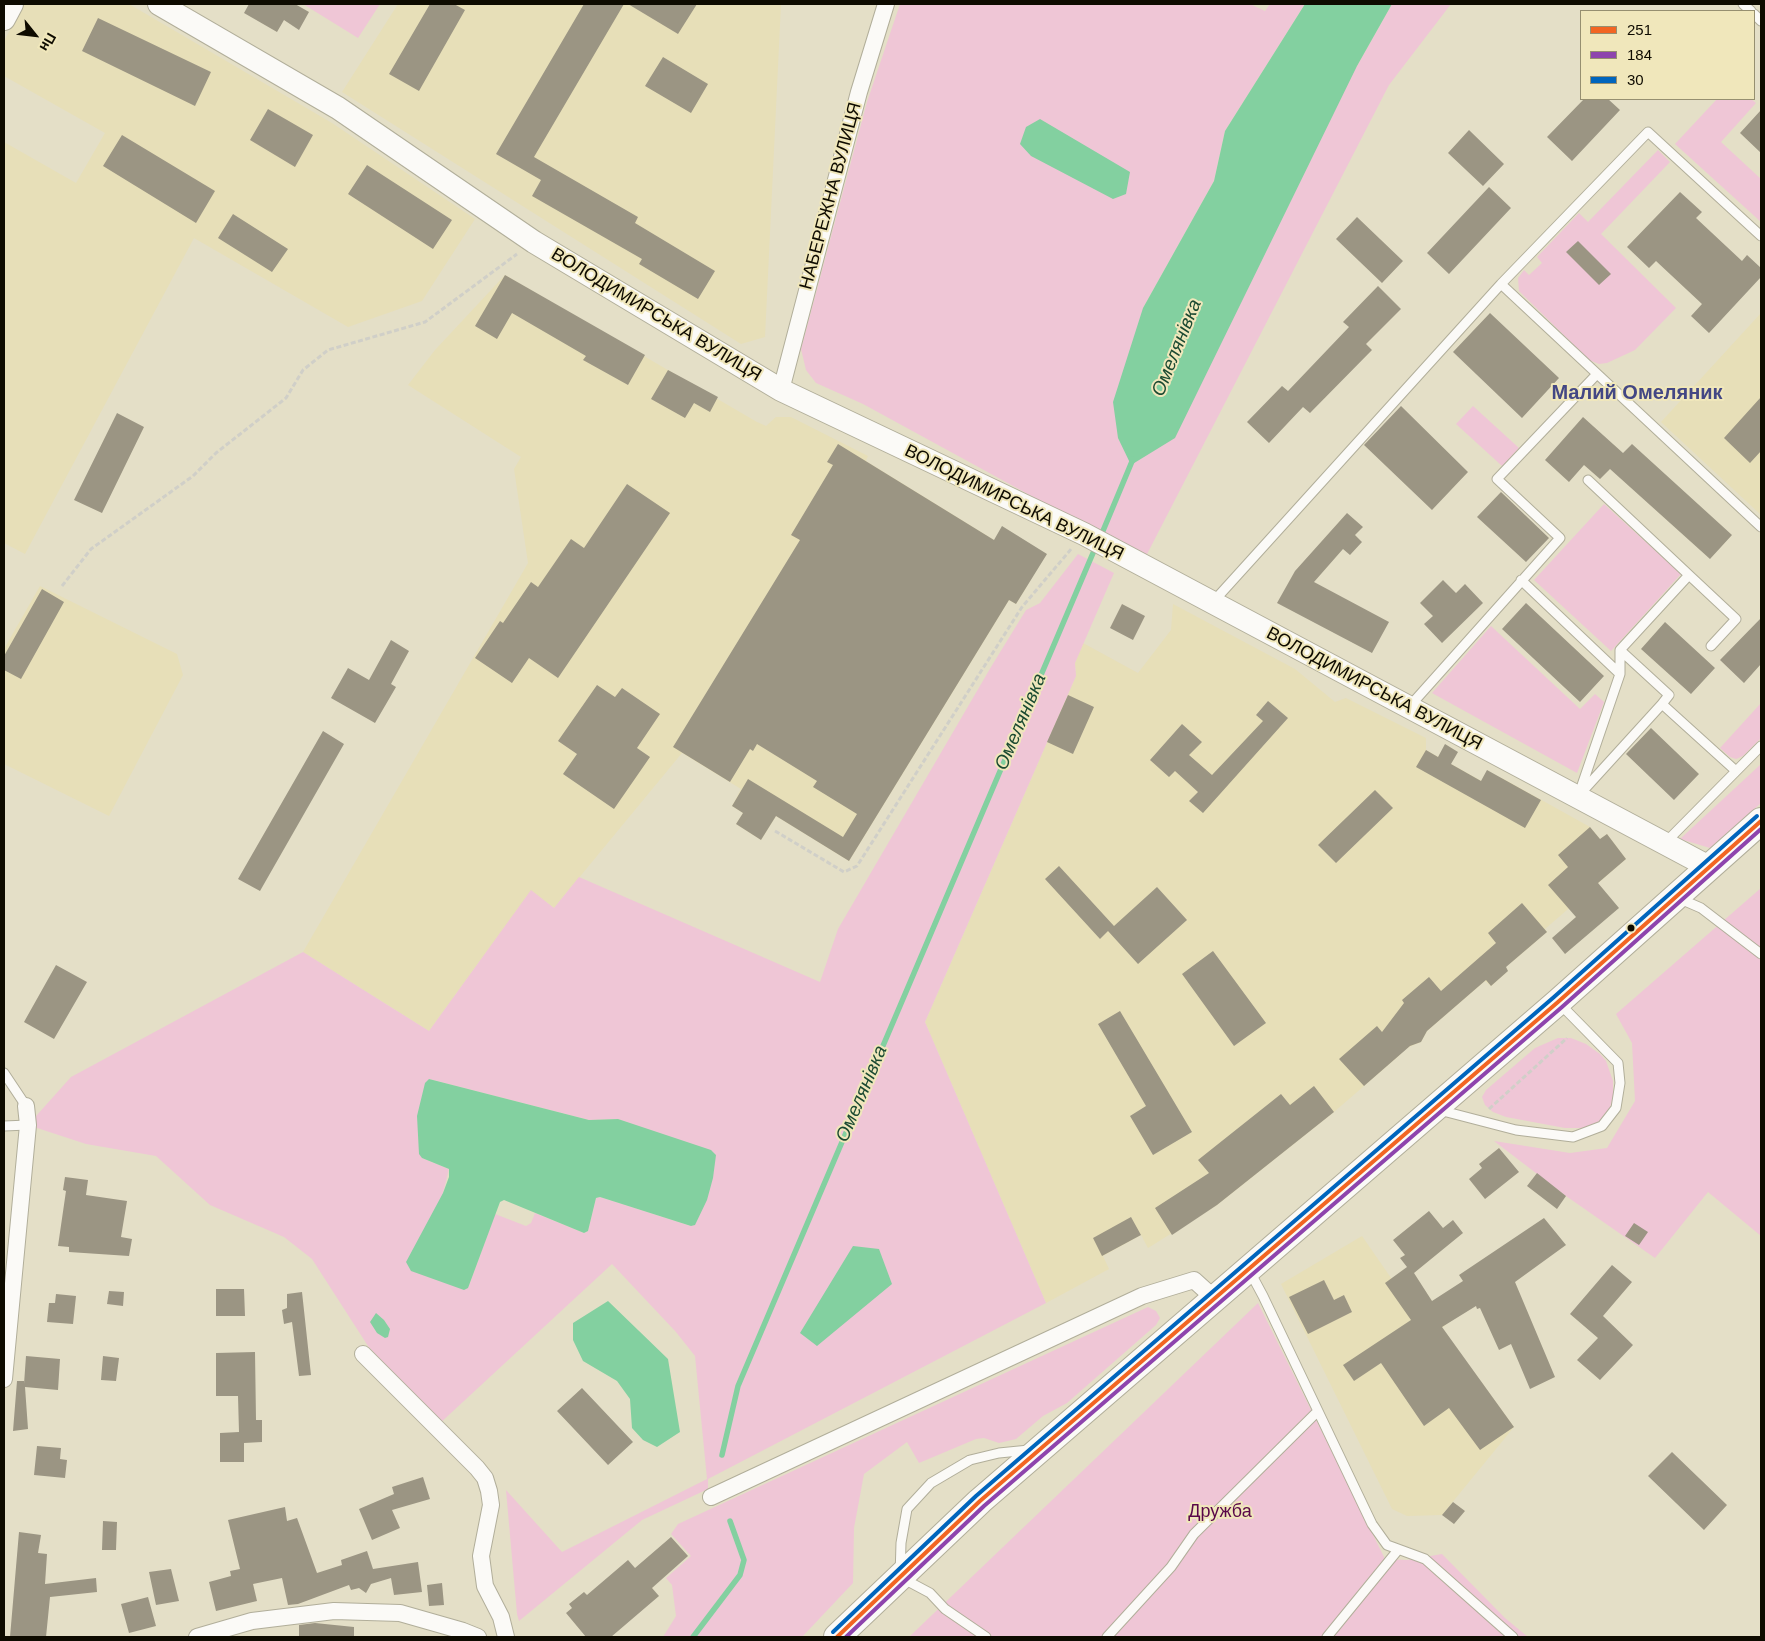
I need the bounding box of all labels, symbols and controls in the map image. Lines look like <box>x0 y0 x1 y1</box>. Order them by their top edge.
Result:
north arrow <box>10 10 60 60</box>
legend <box>1580 10 1755 100</box>
text: 251 <box>1627 21 1652 38</box>
text: Пн <box>37 30 60 54</box>
text: 184 <box>1627 46 1652 63</box>
text: 30 <box>1627 71 1644 88</box>
street label: НАБЕРЕЖНА ВУЛИЦЯ <box>796 100 866 292</box>
street label: ВОЛОДИМИРСЬКА ВУЛИЦЯ <box>547 244 765 386</box>
water label: Омелянівка <box>1147 296 1207 400</box>
district label: Малий Омеляник <box>1551 381 1723 405</box>
street label: ВОЛОДИМИРСЬКА ВУЛИЦЯ <box>901 440 1127 566</box>
street label: ВОЛОДИМИРСЬКА ВУЛИЦЯ <box>1262 623 1486 755</box>
water label: Омелянівка <box>990 670 1052 774</box>
unlabelled marker <box>1626 923 1636 933</box>
water label: Омелянівка <box>831 1042 893 1146</box>
park label: Дружба <box>1188 1501 1252 1523</box>

